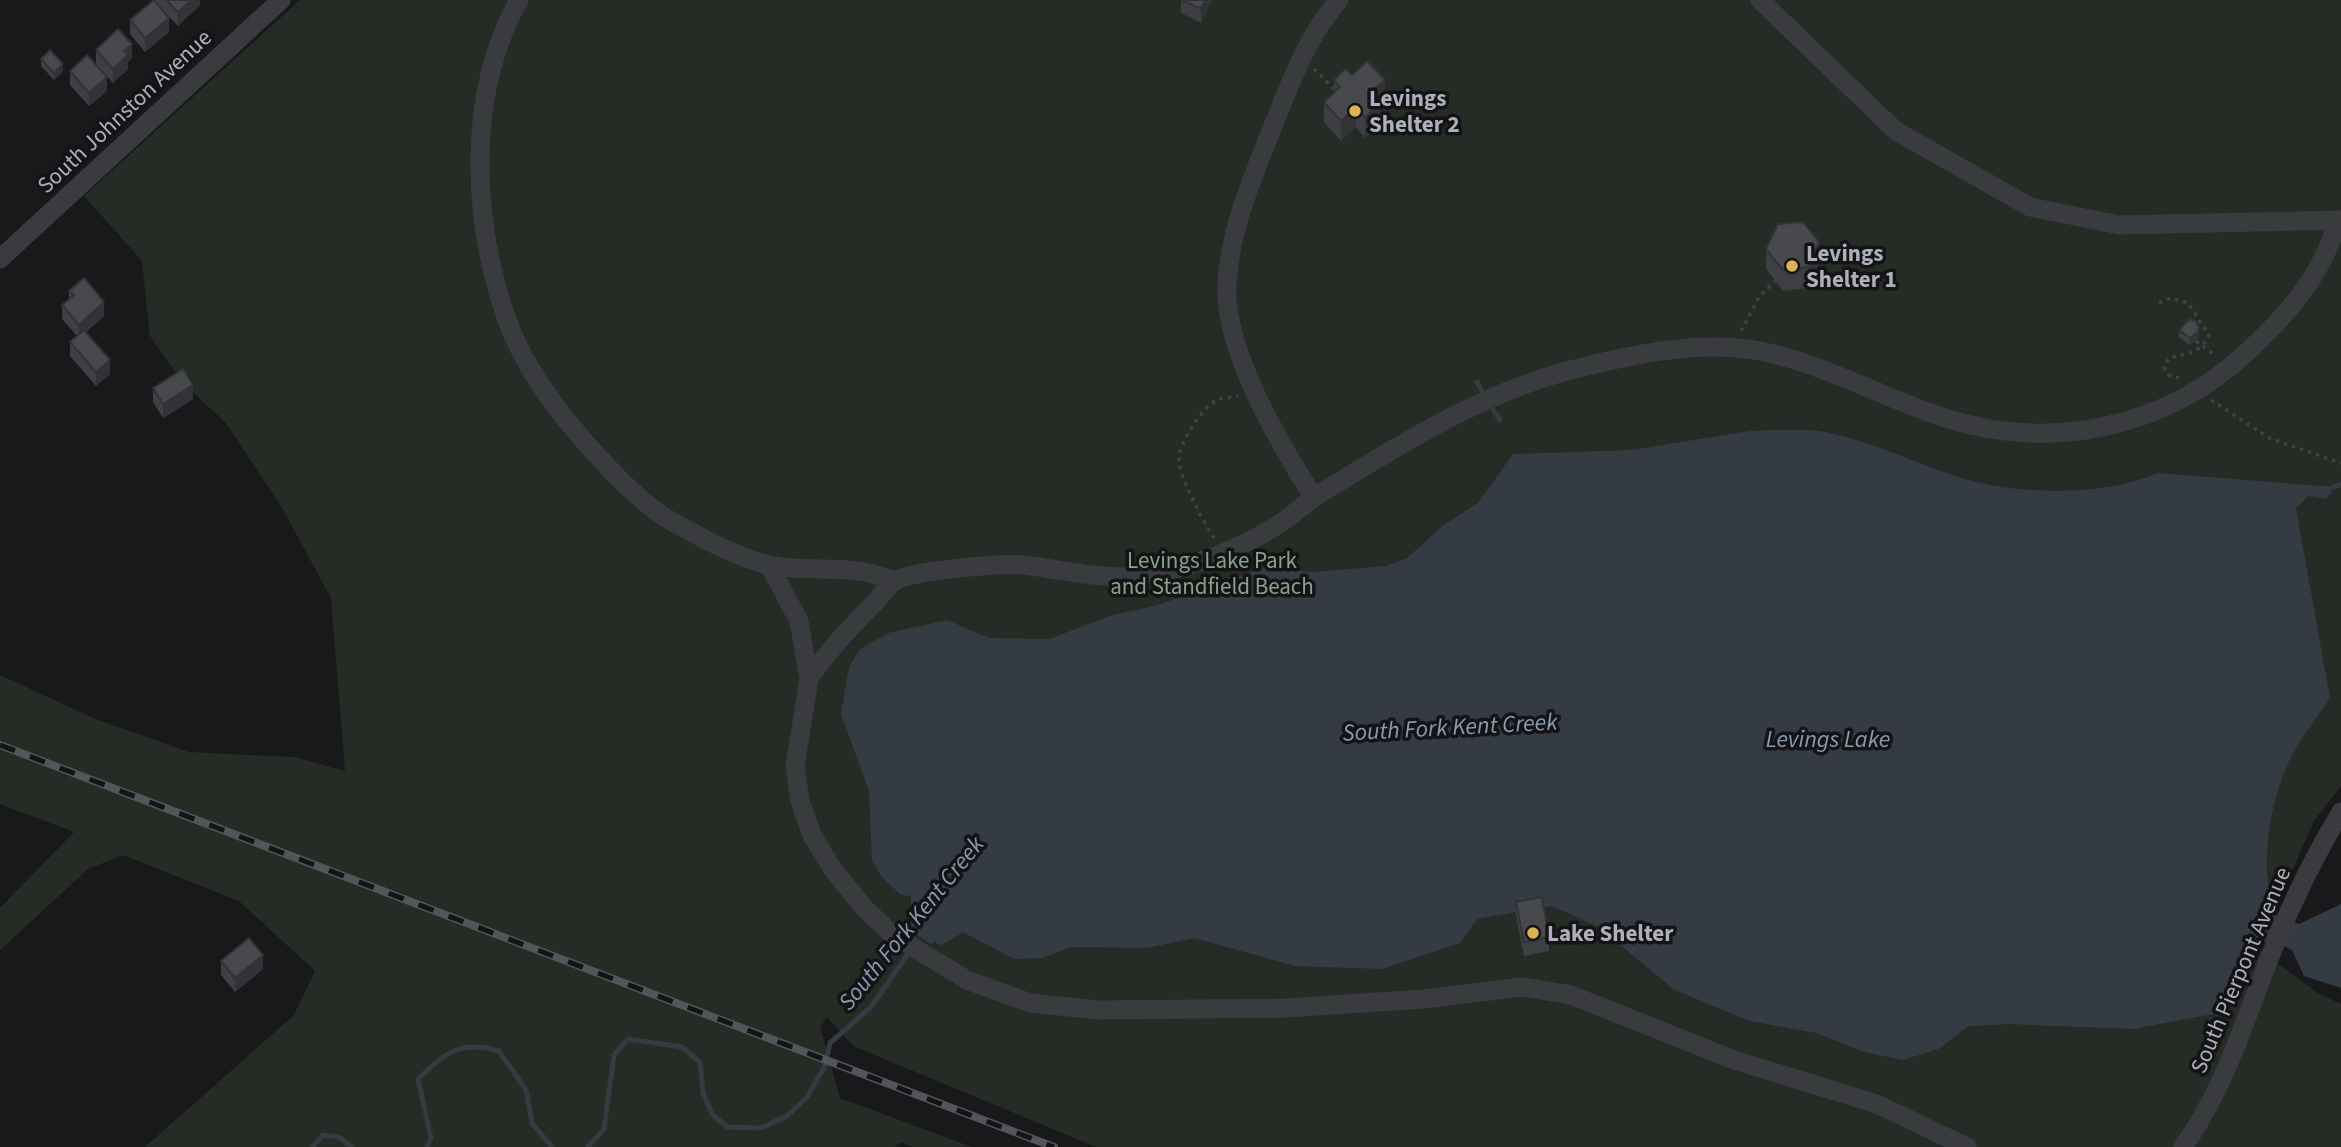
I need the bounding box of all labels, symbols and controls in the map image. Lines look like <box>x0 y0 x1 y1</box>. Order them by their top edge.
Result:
street label: South Johnston Avenue <box>30 22 219 201</box>
place label: Levings Shelter 2 <box>1369 82 1460 141</box>
marker: Levings Shelter 2 <box>1347 103 1363 119</box>
place label: Levings Shelter 1 <box>1806 237 1897 296</box>
marker: Levings Shelter 1 <box>1784 258 1800 274</box>
park label: Levings Lake Park and Standfield Beach <box>1110 544 1314 603</box>
water label: South Fork Kent Creek <box>1342 704 1559 751</box>
water label: Levings Lake <box>1766 722 1890 757</box>
water label: South Fork Kent Creek <box>830 828 993 1018</box>
street label: South Pierpont Avenue <box>2182 862 2299 1078</box>
place label: Lake Shelter <box>1547 917 1674 950</box>
marker: Lake Shelter <box>1525 925 1541 941</box>

